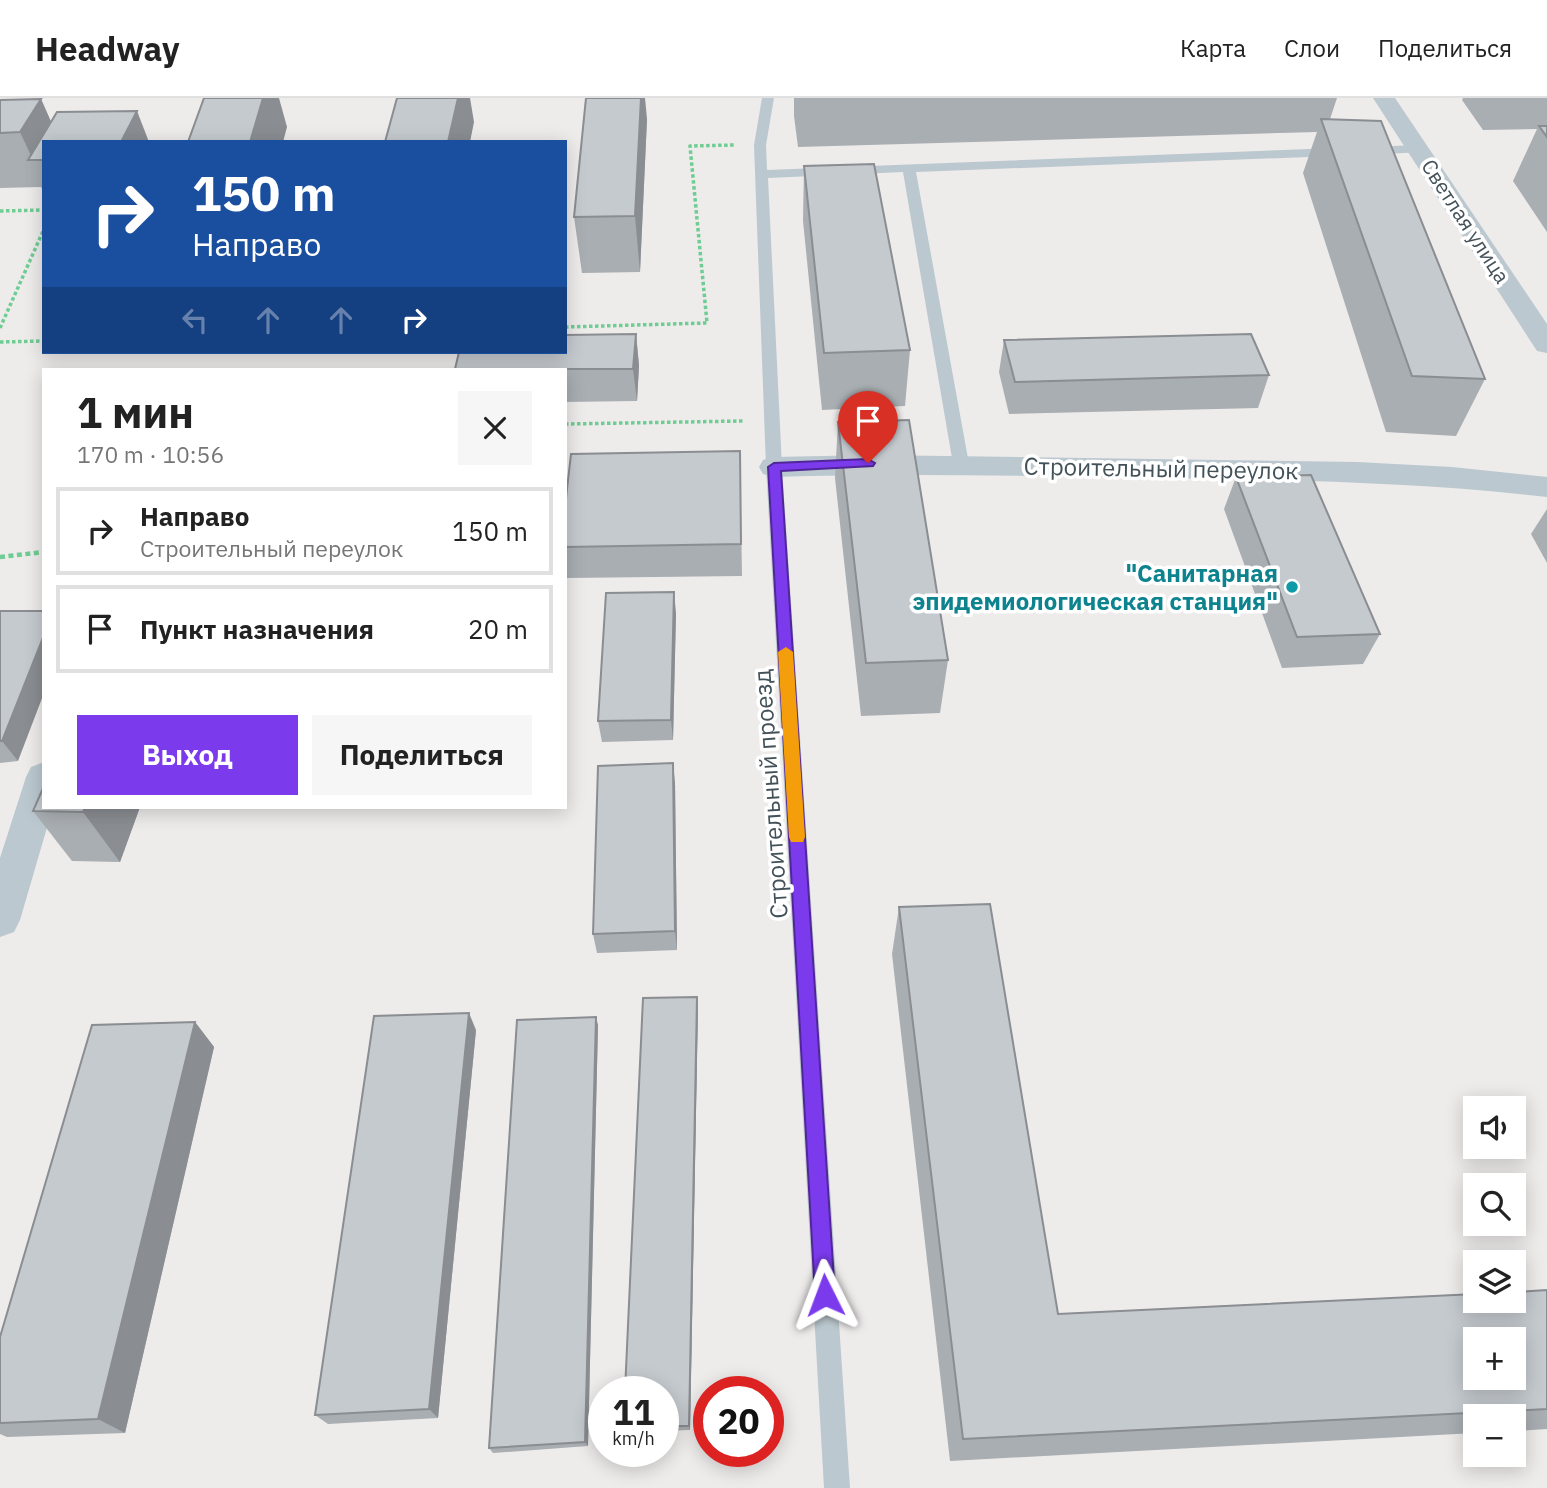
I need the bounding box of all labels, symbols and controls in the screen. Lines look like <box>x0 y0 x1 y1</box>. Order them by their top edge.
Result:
text: Headway <box>35 27 180 70</box>
text: Карта <box>1180 32 1246 64</box>
text: Слои <box>1284 32 1340 64</box>
text: Поделиться <box>1378 32 1512 64</box>
street label: Светлая улица <box>1415 153 1517 289</box>
text: 150 m <box>192 161 336 224</box>
icon: right <box>77 168 168 259</box>
text: Направо <box>192 223 321 265</box>
icon: left <box>176 301 214 339</box>
icon: ahead <box>249 301 287 339</box>
icon: ahead <box>322 301 360 339</box>
icon: right <box>395 301 433 339</box>
text: 1 мин <box>77 385 194 440</box>
button: close <box>458 391 532 465</box>
pin <box>838 391 898 463</box>
icon: arrive <box>849 402 887 440</box>
text: 170 m · 10:56 <box>77 439 224 469</box>
street label: Строительный переулок <box>1023 450 1299 486</box>
text: Направо <box>140 499 249 533</box>
icon: right <box>81 512 119 550</box>
text: 150 m <box>452 514 528 548</box>
text: Строительный переулок <box>140 533 403 563</box>
place label: "Санитарная эпидемиологическая станция" <box>913 557 1278 617</box>
marker: "Санитарная эпидемиологическая станция" <box>1284 579 1300 595</box>
icon: arrive <box>81 610 119 648</box>
text: Пункт назначения <box>140 612 374 646</box>
text: 20 m <box>468 612 528 646</box>
street label: Строительный проезд <box>745 668 795 920</box>
button: Выход <box>77 715 298 795</box>
button: Поделиться <box>312 715 532 795</box>
map controls <box>1463 1096 1526 1467</box>
button: sound <box>1463 1096 1526 1159</box>
button: search <box>1463 1173 1526 1236</box>
button: layers <box>1463 1250 1526 1313</box>
position arrow <box>788 1258 862 1332</box>
button: + <box>1463 1327 1526 1390</box>
speed limit sign: 20 <box>693 1376 784 1467</box>
text: 11 <box>612 1389 655 1435</box>
button: − <box>1463 1404 1526 1467</box>
text: km/h <box>612 1427 655 1450</box>

